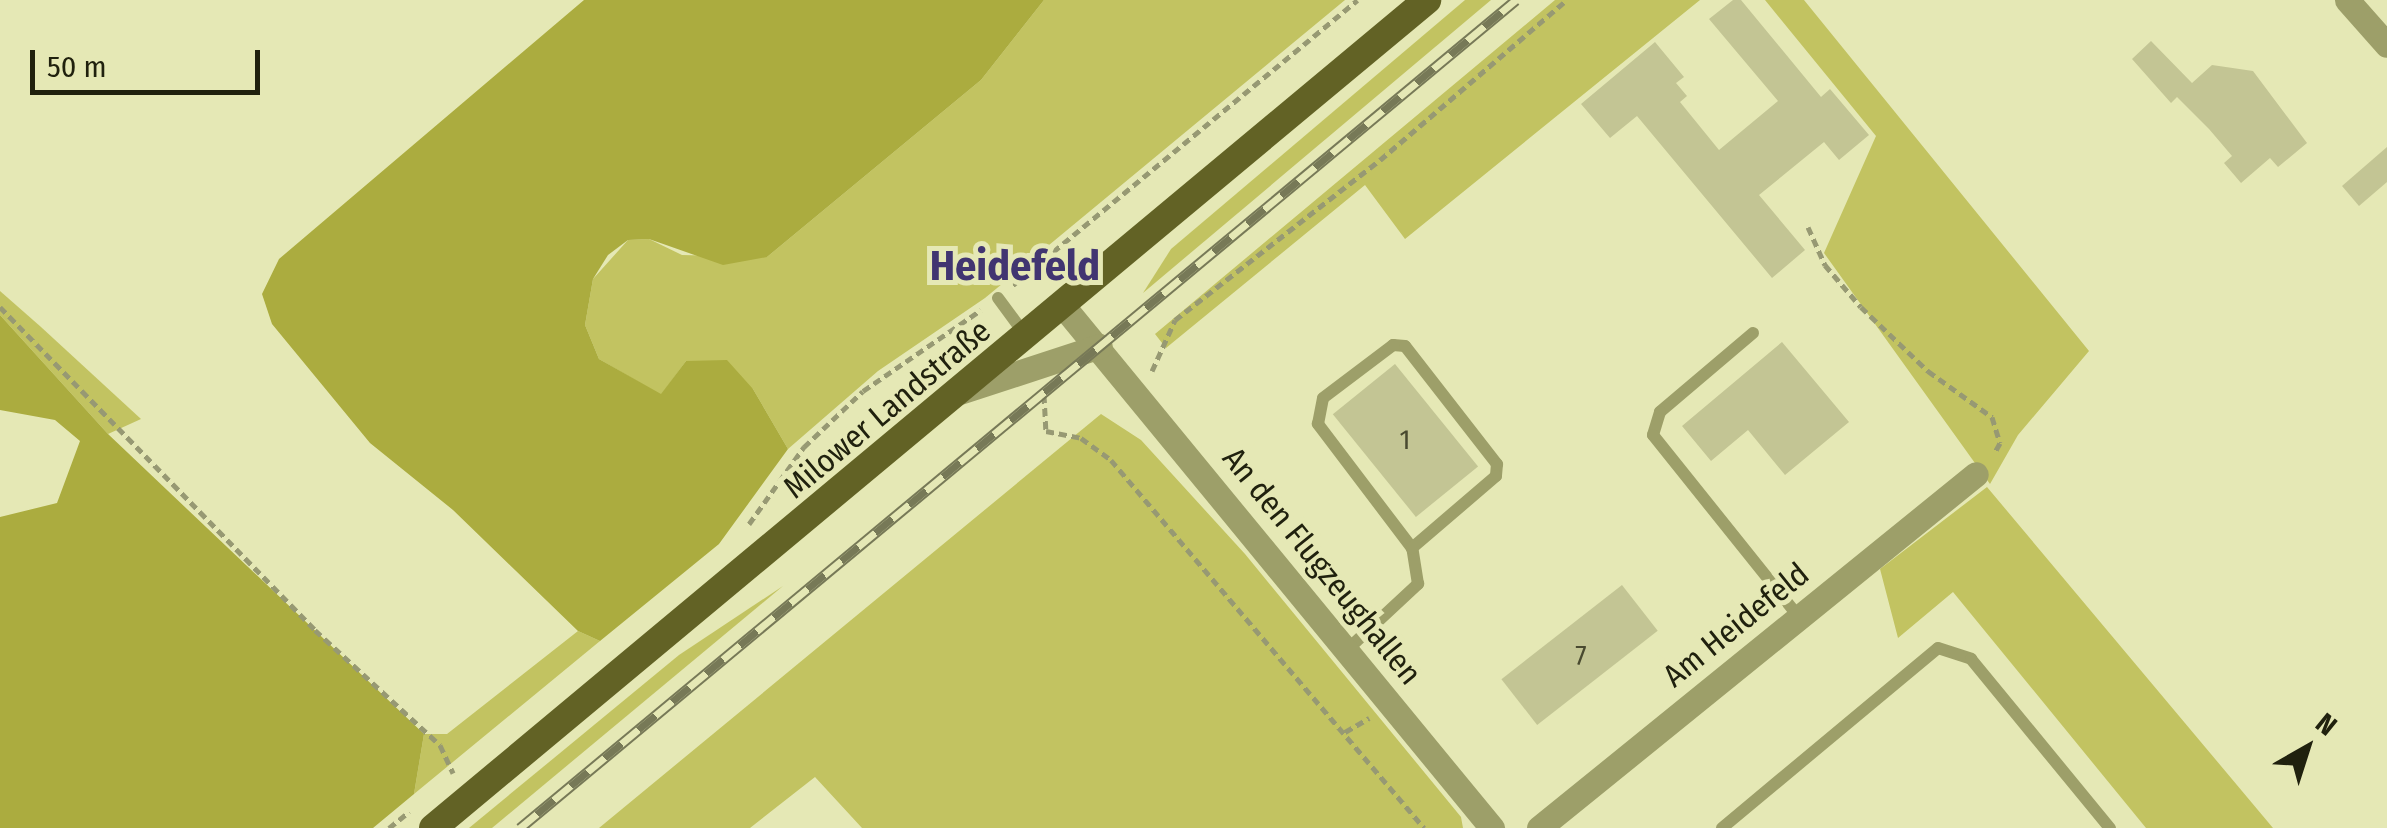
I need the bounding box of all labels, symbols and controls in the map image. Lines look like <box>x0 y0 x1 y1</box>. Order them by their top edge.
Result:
scale bar <box>35 30 265 92</box>
text: 50 m <box>47 49 107 85</box>
district label: Heidefeld <box>930 241 1100 291</box>
street label: Milower Landstraße <box>776 311 998 507</box>
house number: 1 <box>1400 423 1410 457</box>
street label: An den Flugzeughallen <box>1215 440 1429 692</box>
street label: Am Heidefeld <box>1656 555 1816 695</box>
house number: 7 <box>1575 639 1587 673</box>
north arrow <box>2257 698 2357 798</box>
text: N <box>2309 706 2343 742</box>

